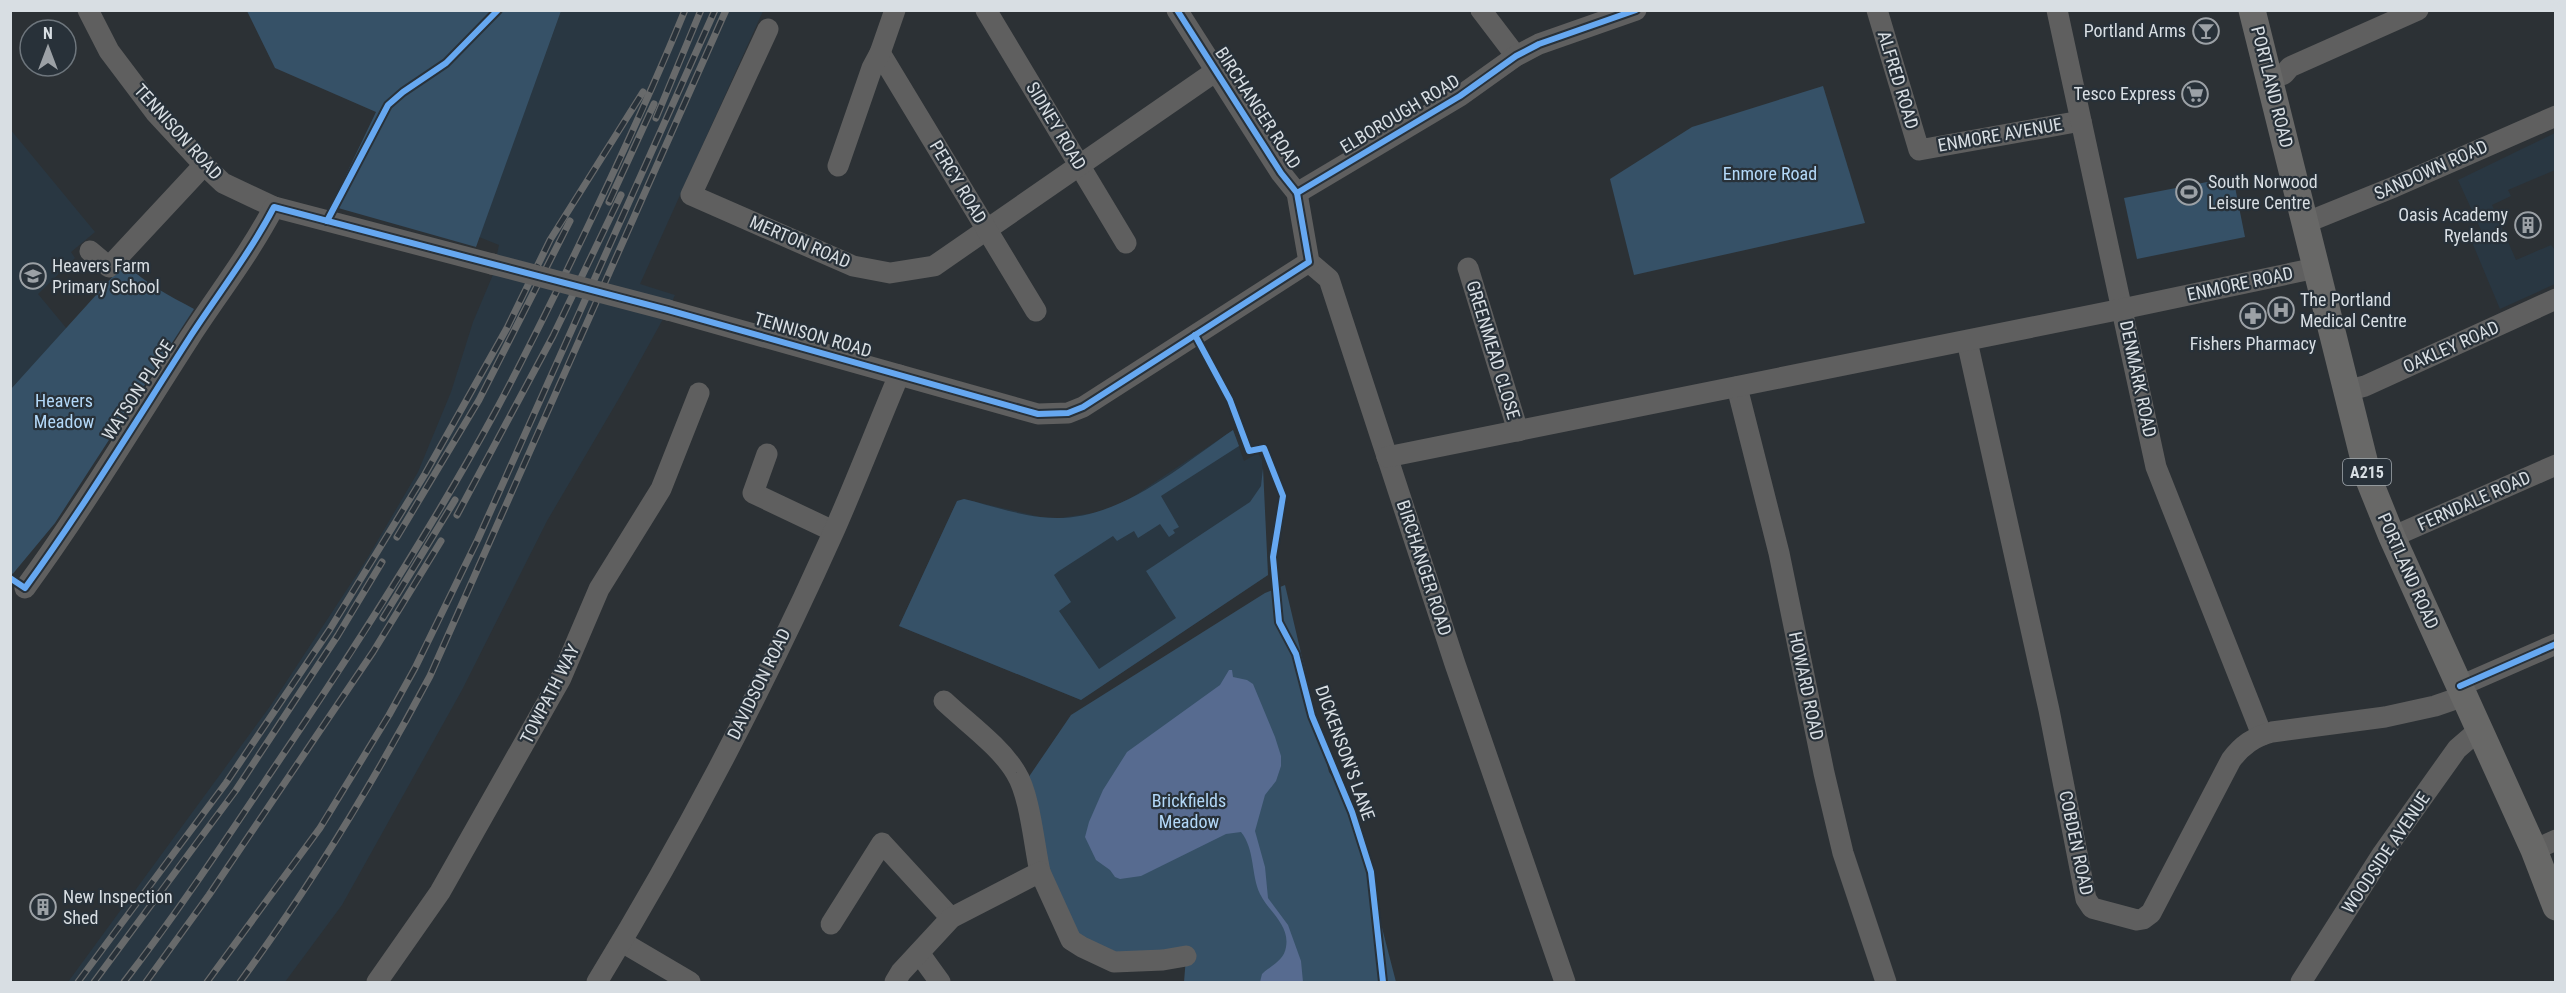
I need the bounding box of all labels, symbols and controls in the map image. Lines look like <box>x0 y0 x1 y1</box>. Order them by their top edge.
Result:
bar icon: Portland Arms <box>2191 16 2221 46</box>
north arrow <box>18 18 78 78</box>
place label: Portland Arms <box>2084 20 2186 41</box>
text: N <box>43 24 53 43</box>
street label: PORTLAND ROAD <box>2247 24 2298 150</box>
street label: ALFRED ROAD <box>1874 28 1923 131</box>
street label: BIRCHANGER ROAD <box>1211 43 1306 173</box>
street label: ELBOROUGH ROAD <box>1336 70 1463 157</box>
street label: SIDNEY ROAD <box>1022 78 1091 173</box>
supermarket icon: Tesco Express <box>2180 79 2210 109</box>
street label: TENNISON ROAD <box>130 80 227 184</box>
place label: Tesco Express <box>2073 83 2176 104</box>
street label: ENMORE AVENUE <box>1936 113 2064 156</box>
street label: SANDOWN ROAD <box>2371 135 2491 204</box>
street label: PERCY ROAD <box>925 136 991 227</box>
park label: Enmore Road <box>1723 163 1817 184</box>
place label: South Norwood Leisure Centre <box>2208 171 2318 213</box>
sports icon: South Norwood Leisure Centre <box>2174 177 2204 207</box>
place label: Oasis Academy Ryelands <box>2398 204 2508 246</box>
building icon: Oasis Academy Ryelands <box>2513 210 2543 240</box>
street label: MERTON ROAD <box>747 211 854 272</box>
place label: Heavers Farm Primary School <box>52 255 160 297</box>
school or university icon: Heavers Farm Primary School <box>18 261 48 291</box>
street label: ENMORE ROAD <box>2185 262 2295 305</box>
street label: GREENMEAD CLOSE <box>1462 278 1525 422</box>
place label: The Portland Medical Centre <box>2300 289 2407 331</box>
hospital icon: The Portland Medical Centre <box>2266 295 2296 325</box>
pharmacy icon: Fishers Pharmacy <box>2238 301 2268 331</box>
street label: TENNISON ROAD <box>752 308 874 361</box>
street label: OAKLEY ROAD <box>2400 316 2502 377</box>
street label: DENMARK ROAD <box>2116 319 2161 439</box>
place label: Fishers Pharmacy <box>2190 333 2317 354</box>
street label: WATSON PLACE <box>97 336 178 444</box>
park label: Heavers Meadow <box>34 390 94 432</box>
road number: A215 <box>2343 459 2391 485</box>
street label: FERNDALE ROAD <box>2414 466 2533 535</box>
street label: BIRCHANGER ROAD <box>1393 498 1456 638</box>
street label: PORTLAND ROAD <box>2374 510 2443 632</box>
street label: DAVIDSON ROAD <box>723 625 794 743</box>
street label: HOWARD ROAD <box>1785 630 1828 742</box>
street label: TOWPATH WAY <box>516 640 584 747</box>
street label: DICKENSON'S LANE <box>1311 683 1380 823</box>
street label: WOODSIDE AVENUE <box>2337 788 2434 917</box>
street label: COBDEN ROAD <box>2055 789 2098 897</box>
park label: Brickfields Meadow <box>1152 790 1226 832</box>
place label: New Inspection Shed <box>63 886 173 928</box>
building icon: New Inspection Shed <box>28 892 58 922</box>

